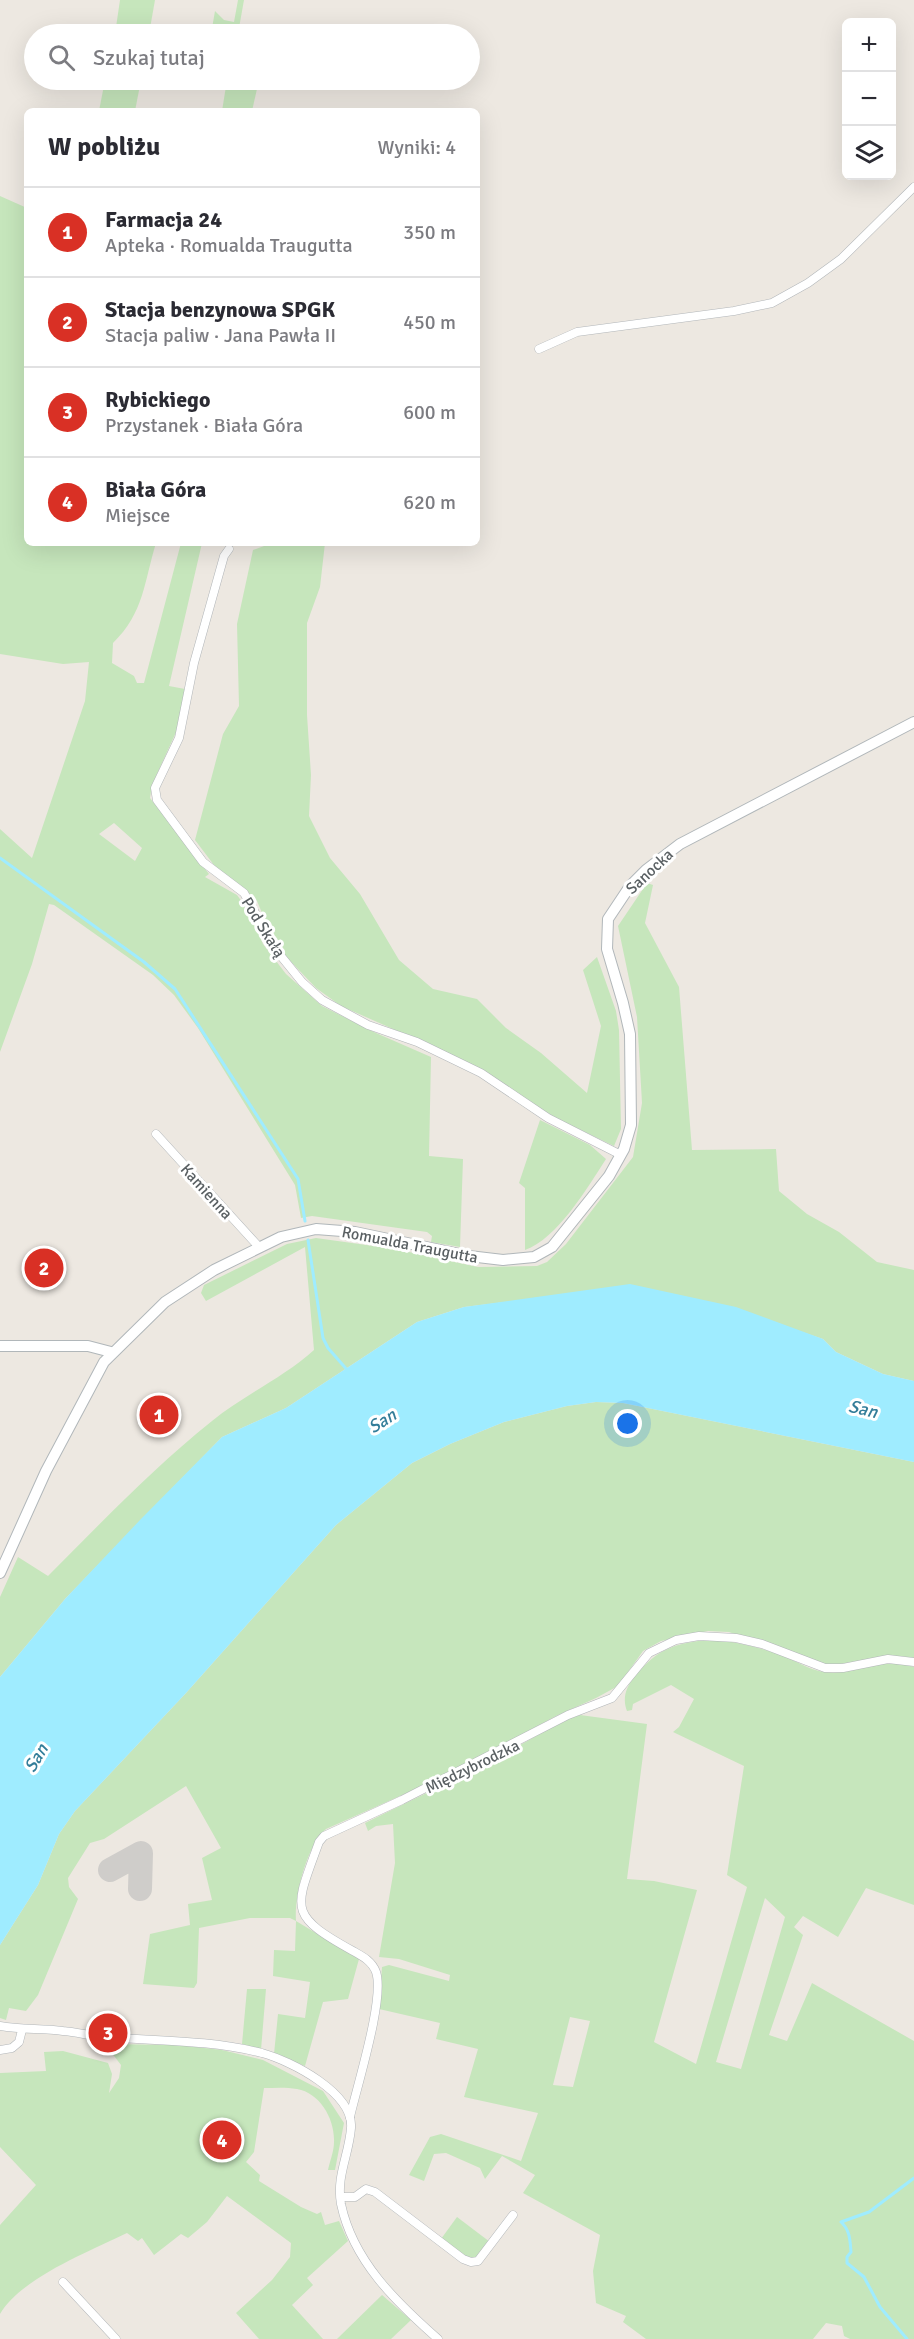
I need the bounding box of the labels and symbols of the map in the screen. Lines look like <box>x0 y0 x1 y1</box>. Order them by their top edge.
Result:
street label: Sanocka <box>622 845 678 899</box>
street label: Pod Skałą <box>237 894 290 961</box>
street label: Kamienna <box>176 1160 237 1224</box>
street label: Romualda Traugutta <box>340 1222 480 1268</box>
pin: 2 <box>24 1246 63 1290</box>
pin: 1 <box>140 1392 178 1438</box>
water label: San <box>846 1395 881 1423</box>
water label: San <box>364 1403 401 1438</box>
your location <box>613 1409 642 1438</box>
street label: Międzybrodzka <box>422 1735 523 1798</box>
water label: San <box>19 1739 53 1776</box>
pin: 3 <box>88 2010 128 2056</box>
pin: 4 <box>202 2118 242 2162</box>

